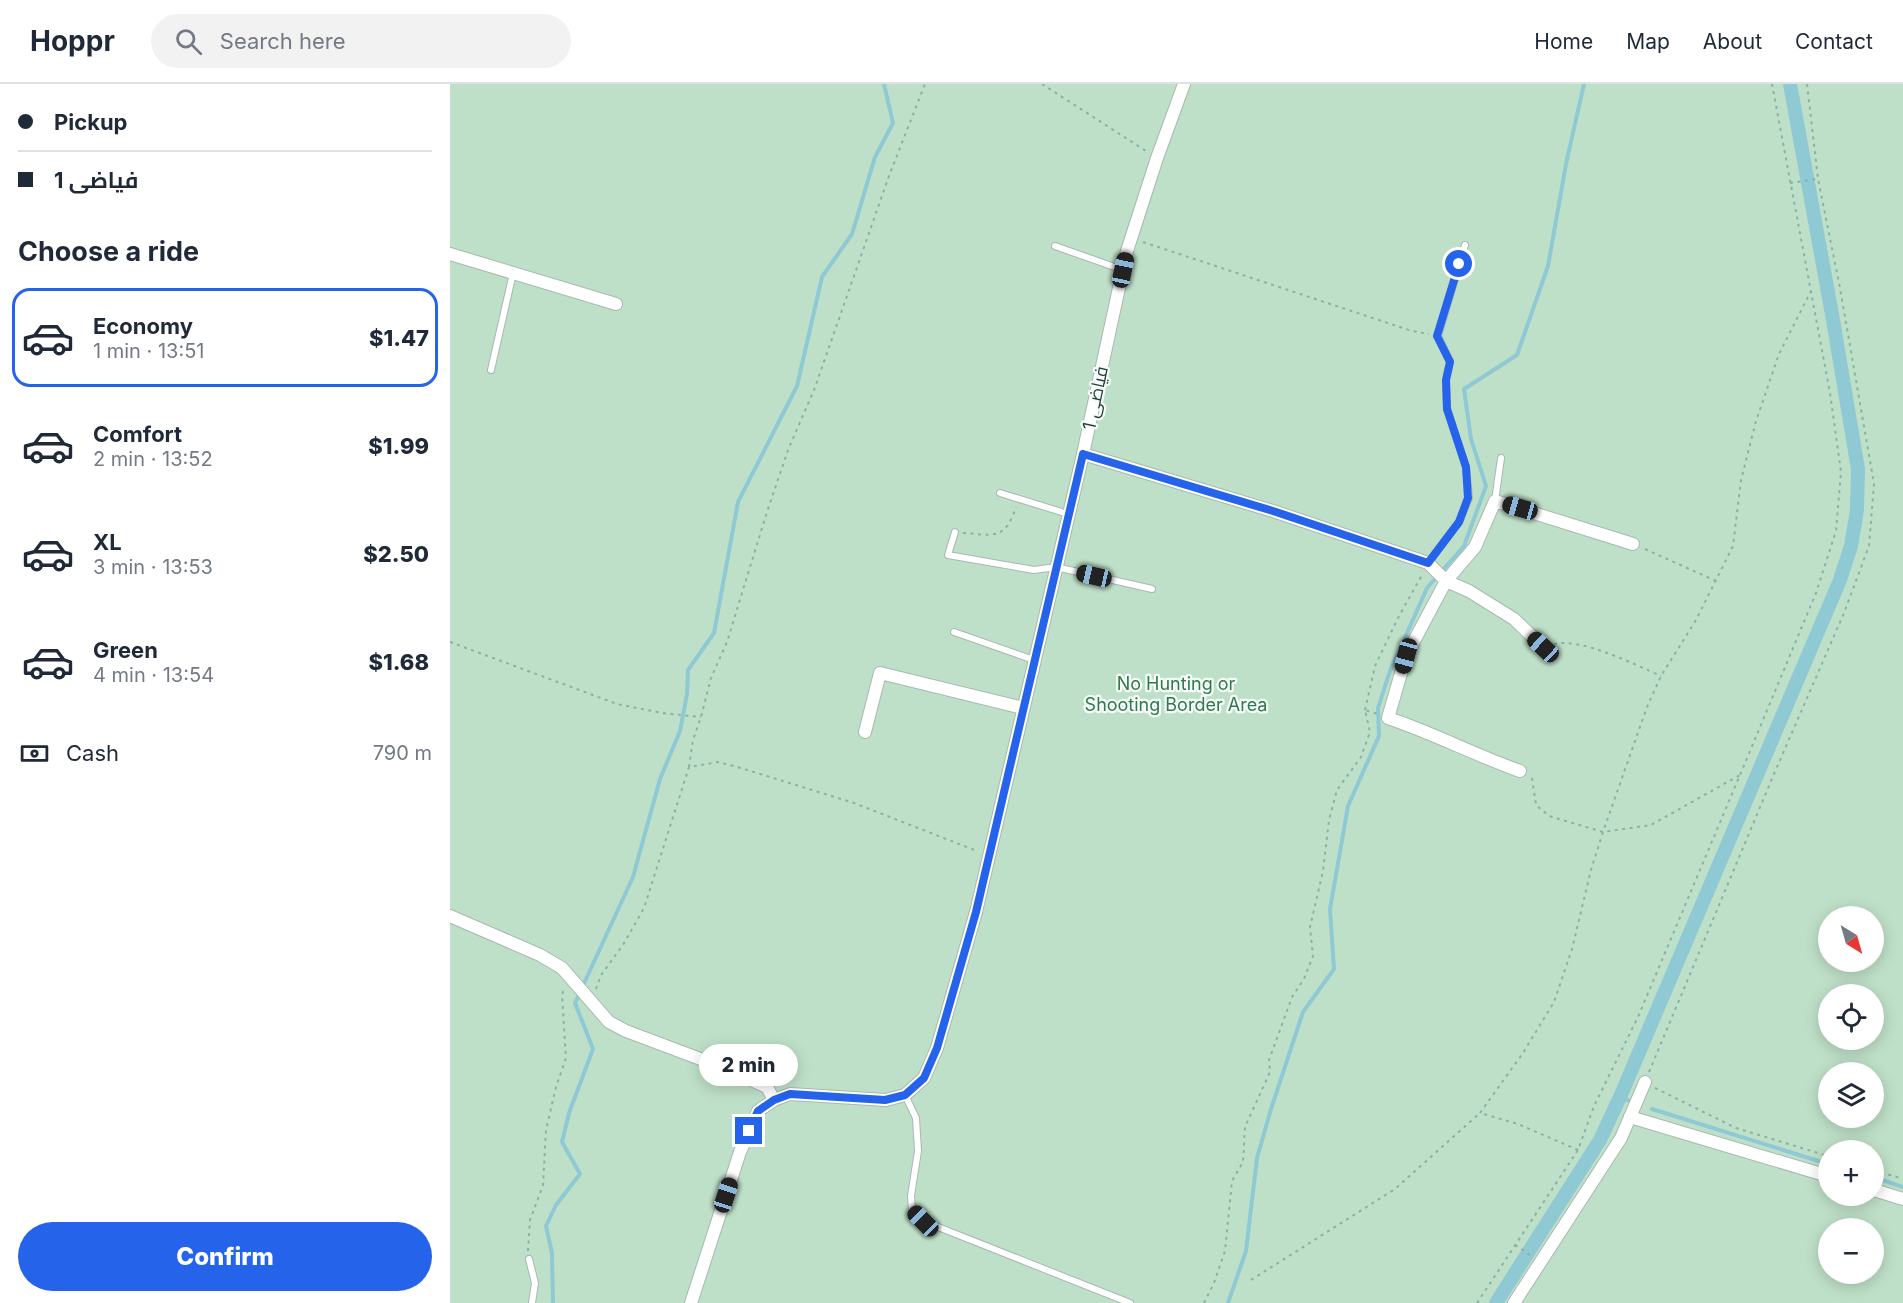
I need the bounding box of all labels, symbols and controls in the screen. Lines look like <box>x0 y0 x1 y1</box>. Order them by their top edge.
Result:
search box <box>151 14 571 68</box>
text: Hoppr <box>30 24 115 58</box>
icon: search <box>172 25 205 58</box>
text: Search here <box>220 28 346 54</box>
text: Home <box>1534 29 1593 54</box>
text: Map <box>1626 29 1670 54</box>
text: About <box>1703 29 1762 54</box>
text: Contact <box>1795 29 1873 54</box>
text: Pickup <box>54 109 128 135</box>
text: فیاضی 1 <box>54 167 138 193</box>
text: Choose a ride <box>18 235 199 268</box>
route start <box>1445 250 1472 277</box>
car <box>1110 251 1136 289</box>
icon: car <box>21 311 75 365</box>
text: Economy <box>93 313 193 339</box>
text: $1.47 <box>369 325 429 351</box>
text: 1 min · 13:51 <box>93 339 205 363</box>
street label: فیاضی 1 <box>1078 364 1113 432</box>
icon: car <box>21 419 75 473</box>
text: Comfort <box>93 421 182 447</box>
text: $1.99 <box>368 433 429 459</box>
text: 2 min · 13:52 <box>93 447 213 471</box>
car <box>1500 494 1540 522</box>
icon: car <box>21 527 75 581</box>
text: XL <box>93 529 122 555</box>
text: $2.50 <box>363 541 429 567</box>
text: 3 min · 13:53 <box>93 555 213 579</box>
car <box>1074 563 1114 589</box>
car <box>1524 628 1562 666</box>
icon: car <box>21 635 75 689</box>
car <box>1393 636 1419 676</box>
text: Green <box>93 637 158 663</box>
text: $1.68 <box>369 649 429 675</box>
text: 4 min · 13:54 <box>93 663 214 687</box>
park label: No Hunting or Shooting Border Area <box>1085 673 1267 715</box>
icon: cash <box>18 737 51 770</box>
text: Cash <box>66 740 119 766</box>
text: 790 m <box>373 741 432 765</box>
north arrow <box>1818 906 1884 972</box>
map controls <box>1818 906 1884 1284</box>
button: locate <box>1818 984 1884 1050</box>
callout: 2 min <box>700 1044 798 1086</box>
text: 2 min <box>721 1053 776 1077</box>
button: layers <box>1818 1062 1884 1128</box>
route end <box>735 1117 762 1144</box>
button: + <box>1818 1140 1884 1206</box>
car <box>712 1175 740 1215</box>
car <box>904 1202 942 1240</box>
button: − <box>1818 1218 1884 1284</box>
button: Confirm <box>18 1222 432 1291</box>

